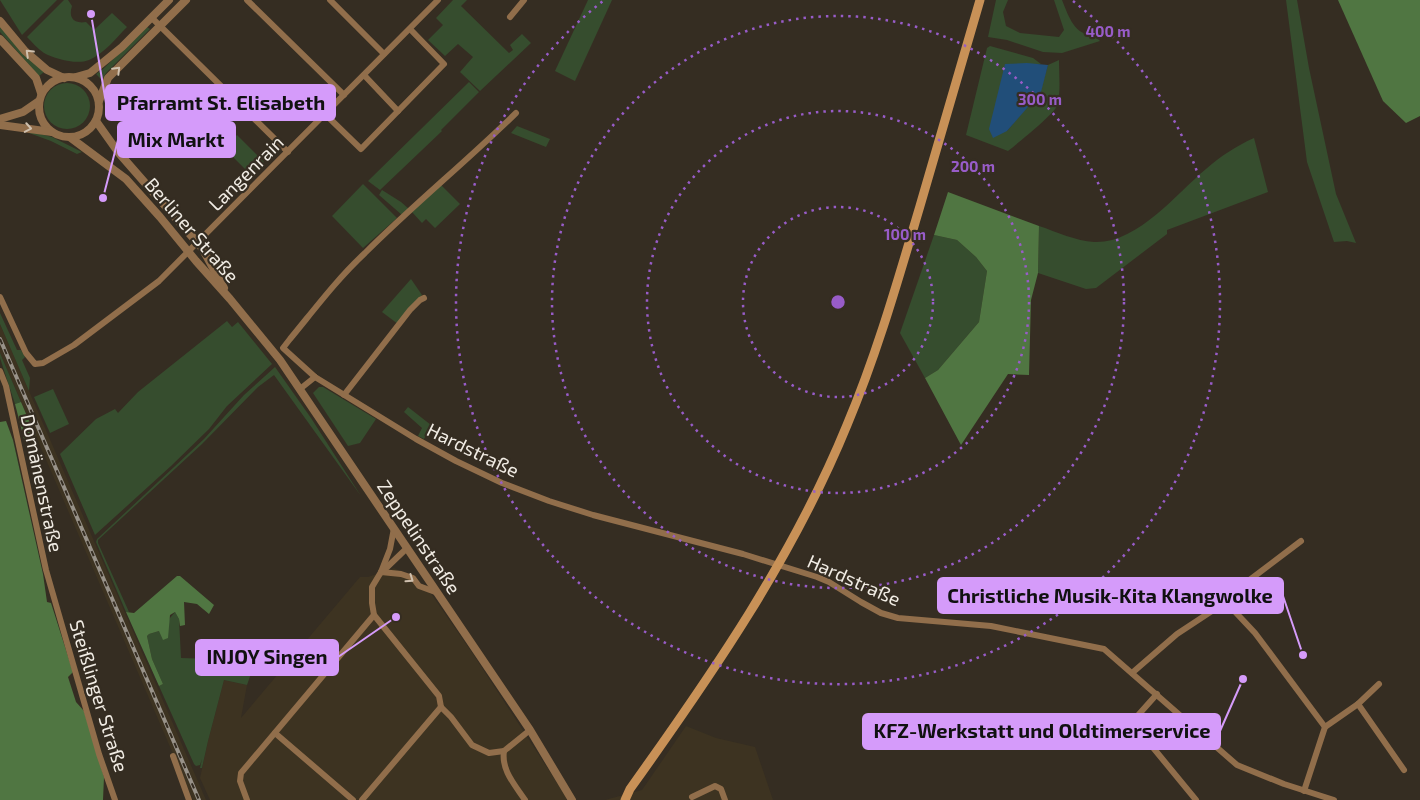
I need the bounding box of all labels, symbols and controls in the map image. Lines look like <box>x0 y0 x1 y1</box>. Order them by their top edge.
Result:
text: 400 m <box>1086 22 1130 40</box>
one-way arrow <box>25 50 34 59</box>
one-way arrow <box>111 66 120 75</box>
callout: Pfarramt St. Elisabeth <box>106 85 335 120</box>
text: Pfarramt St. Elisabeth <box>117 90 325 114</box>
text: 300 m <box>1018 90 1062 108</box>
callout: Mix Markt <box>118 122 235 157</box>
one-way arrow <box>23 123 32 133</box>
text: Mix Markt <box>127 127 225 151</box>
street label: Langenrain <box>203 130 288 215</box>
text: 200 m <box>951 157 995 175</box>
street label: Berliner Straße <box>141 172 244 287</box>
text: 100 m <box>884 225 926 243</box>
centre of rings <box>829 293 847 311</box>
street label: Domänenstraße <box>17 412 68 554</box>
street label: Hardstraße <box>423 417 523 482</box>
street label: Zeppelinstraße <box>373 475 466 598</box>
street label: Hardstraße <box>804 549 904 610</box>
one-way arrow <box>405 573 414 583</box>
callout: Christliche Musik-Kita Klangwolke <box>938 578 1283 613</box>
text: Christliche Musik-Kita Klangwolke <box>947 583 1273 607</box>
street label: Steißlinger Straße <box>65 617 134 775</box>
callout: INJOY Singen <box>196 640 338 675</box>
text: INJOY Singen <box>206 644 328 668</box>
callout: KFZ-Werkstatt und Oldtimerservice <box>863 714 1220 749</box>
text: KFZ-Werkstatt und Oldtimerservice <box>874 718 1210 742</box>

